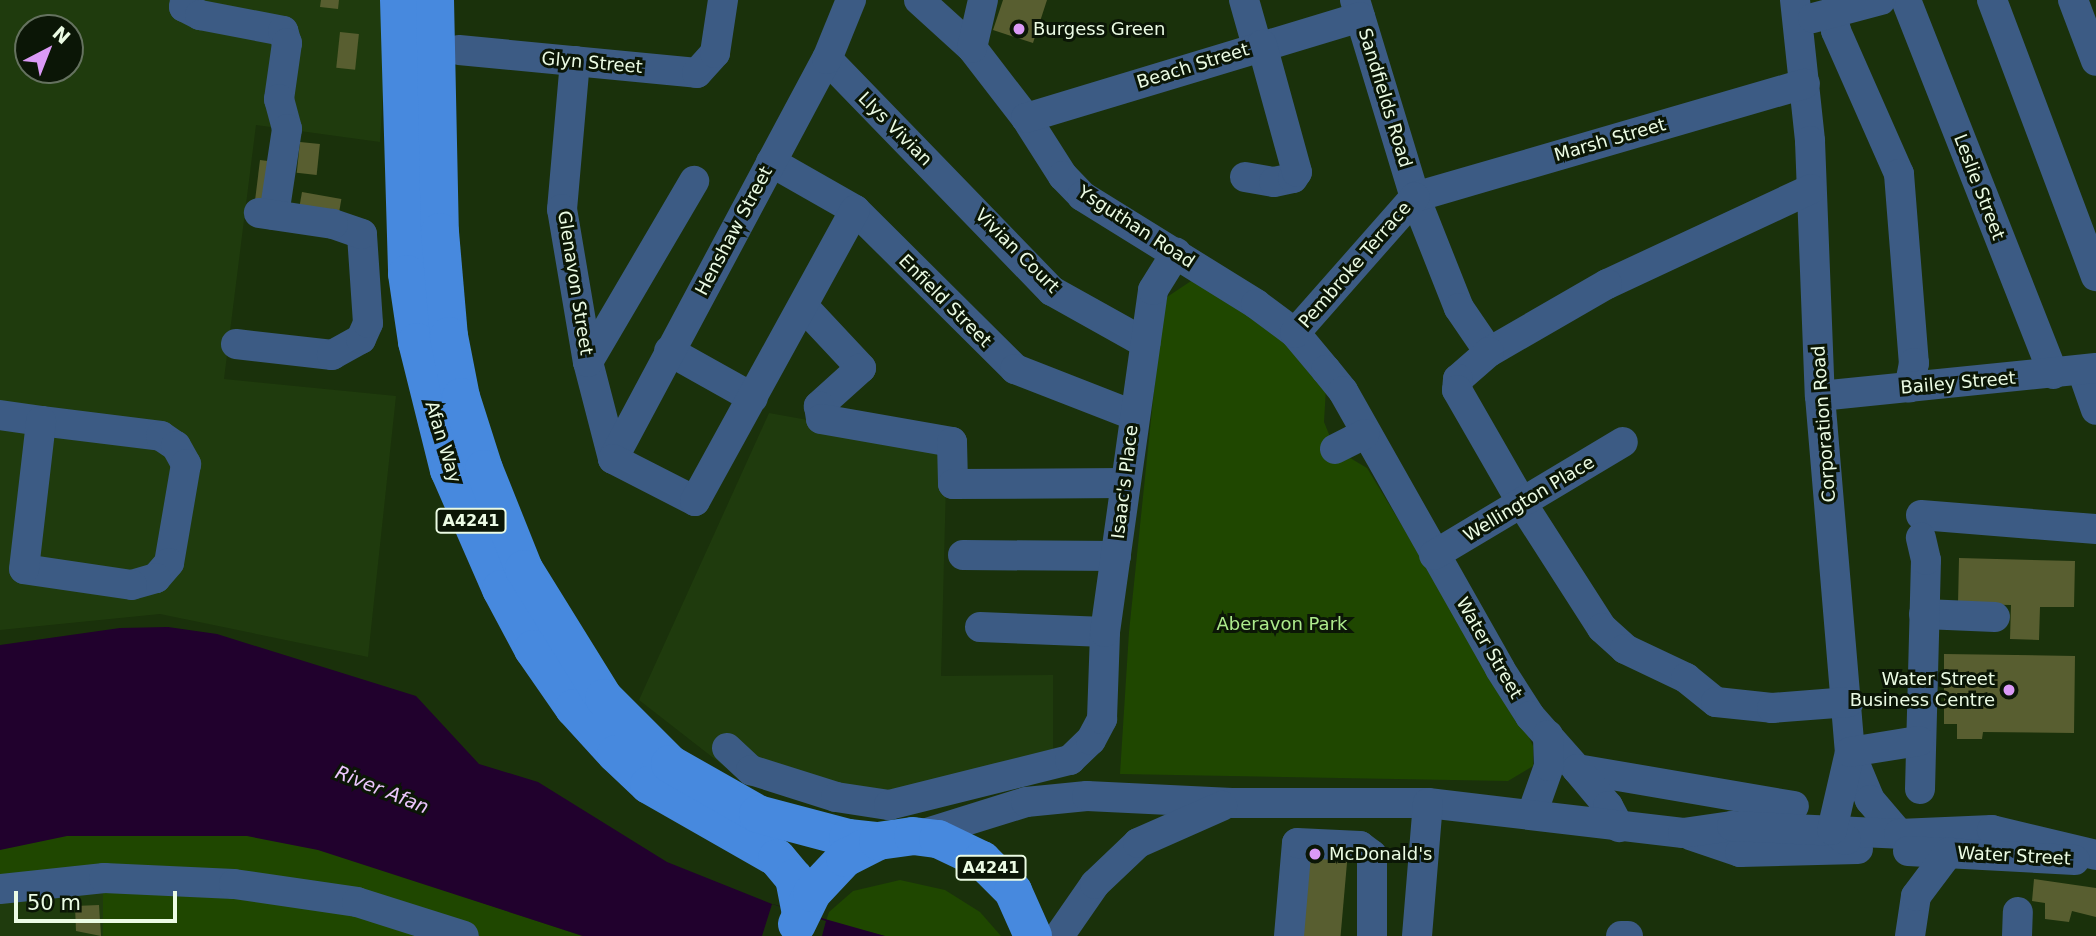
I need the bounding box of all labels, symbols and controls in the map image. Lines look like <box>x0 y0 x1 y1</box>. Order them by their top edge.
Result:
north arrow <box>14 14 84 84</box>
place label: Burgess Green <box>1033 18 1165 40</box>
text: N <box>48 21 75 48</box>
marker: Burgess Green <box>1011 21 1027 37</box>
street label: Sandfields Road <box>1354 26 1416 170</box>
street label: Beach Street <box>1134 39 1252 93</box>
street label: Glyn Street <box>541 48 643 78</box>
street label: Llys Vivian <box>853 87 937 171</box>
street label: Marsh Street <box>1552 114 1668 166</box>
street label: Leslie Street <box>1949 131 2009 243</box>
street label: Henshaw Street <box>691 163 777 299</box>
street label: Ysguthan Road <box>1074 181 1198 273</box>
street label: Pembroke Terrace <box>1294 197 1416 333</box>
street label: Vivian Court <box>970 204 1064 298</box>
street label: Glenavon Street <box>553 209 597 357</box>
street label: Enfield Street <box>894 250 996 352</box>
street label: Corporation Road <box>1808 345 1840 503</box>
street label: Bailey Street <box>1900 367 2016 399</box>
street label: Afan Way <box>420 398 466 486</box>
street label: Isaac's Place <box>1107 424 1143 540</box>
street label: Wellington Place <box>1460 451 1598 547</box>
road number: A4241 <box>434 508 508 534</box>
street label: Water Street <box>1451 593 1527 703</box>
park label: Aberavon Park <box>1217 613 1347 635</box>
place label: Water Street Business Centre <box>1850 669 1995 712</box>
marker: Water Street Business Centre <box>2001 682 2017 698</box>
water label: River Afan <box>332 761 432 819</box>
street label: Water Street <box>1957 842 2071 870</box>
place label: McDonald's <box>1329 843 1432 865</box>
marker: McDonald's <box>1307 846 1323 862</box>
road number: A4241 <box>954 856 1028 880</box>
scale bar <box>18 876 180 920</box>
text: 50 m <box>27 891 81 915</box>

